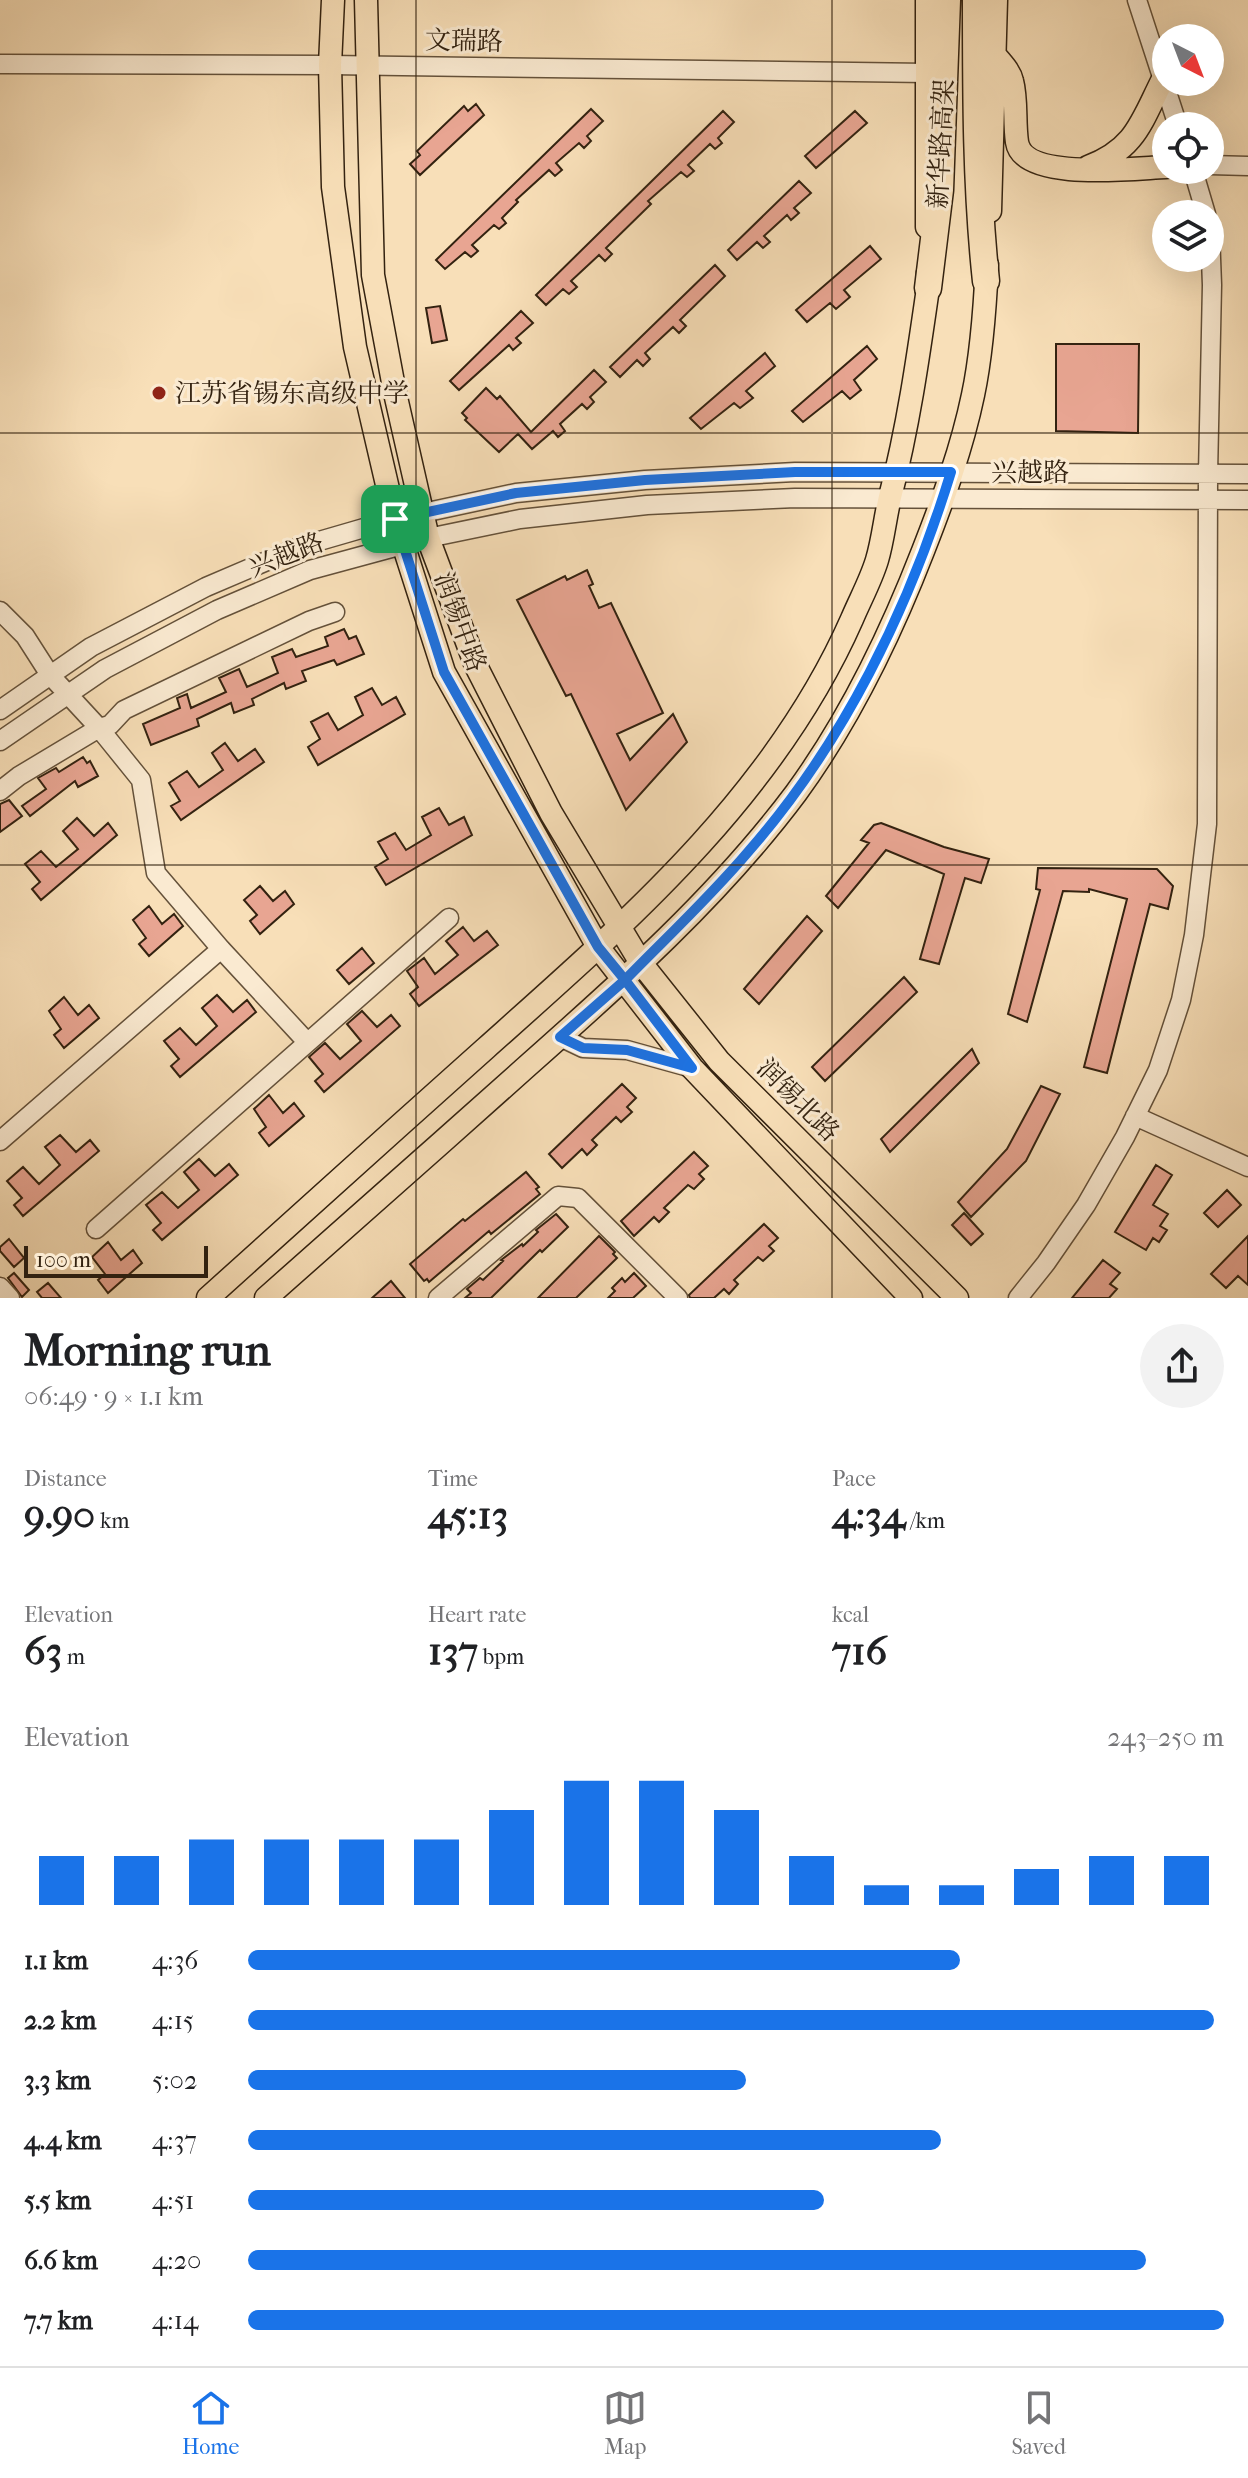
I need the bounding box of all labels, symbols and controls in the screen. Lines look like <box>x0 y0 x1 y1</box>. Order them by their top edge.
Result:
north arrow <box>1152 24 1224 96</box>
map controls <box>1152 24 1224 272</box>
street label: 文瑞路 <box>425 25 503 57</box>
street label: 新华路高架 <box>922 78 960 210</box>
button: locate <box>1152 112 1224 184</box>
button: layers <box>1152 200 1224 272</box>
place label: 江苏省锡东高级中学 <box>175 378 409 409</box>
marker: 江苏省锡东高级中学 <box>150 384 168 402</box>
street label: 兴越路 <box>991 457 1069 488</box>
pin <box>361 485 429 553</box>
icon: arrive <box>373 497 417 541</box>
street label: 兴越路 <box>244 527 328 583</box>
street label: 润锡中路 <box>428 568 492 676</box>
street label: 润锡北路 <box>750 1052 846 1148</box>
scale bar <box>24 1242 208 1278</box>
text: 100 m <box>36 1247 91 1273</box>
button: share <box>1140 1324 1224 1408</box>
text: Morning run <box>24 1325 271 1376</box>
text: 06:49 · 9 × 1.1 km <box>24 1381 203 1412</box>
text: Distance <box>24 1466 107 1492</box>
text: Time <box>428 1466 478 1492</box>
text: Pace <box>832 1466 876 1492</box>
text: 9.90 <box>24 1492 95 1538</box>
text: 45:13 <box>428 1492 508 1538</box>
text: 4:34 <box>832 1492 905 1538</box>
text: km <box>95 1508 130 1534</box>
text: /km <box>905 1508 945 1534</box>
text: Elevation <box>24 1602 113 1628</box>
text: Heart rate <box>428 1602 527 1628</box>
text: kcal <box>832 1602 869 1628</box>
text: 63 <box>24 1628 62 1674</box>
text: 137 <box>428 1628 478 1674</box>
text: 716 <box>832 1628 887 1674</box>
text: m <box>62 1644 85 1670</box>
text: bpm <box>478 1644 524 1670</box>
text: Elevation <box>24 1722 129 1753</box>
text: 243–250 m <box>1107 1722 1224 1753</box>
text: 1.1 km <box>24 1945 88 1976</box>
text: 4:36 <box>152 1945 198 1976</box>
text: 2.2 km <box>24 2005 96 2036</box>
text: 4:15 <box>152 2005 194 2036</box>
text: 3.3 km <box>24 2065 91 2096</box>
text: 5:02 <box>152 2065 197 2096</box>
text: 4.4 km <box>24 2125 102 2156</box>
text: 4:37 <box>152 2125 197 2156</box>
text: 5.5 km <box>24 2185 91 2216</box>
text: 4:51 <box>152 2185 194 2216</box>
text: 6.6 km <box>24 2245 98 2276</box>
text: 4:20 <box>152 2245 201 2276</box>
text: 7.7 km <box>24 2305 93 2336</box>
text: 4:14 <box>152 2305 198 2336</box>
tab: Home <box>182 2386 239 2460</box>
tab: Map <box>603 2386 647 2460</box>
tab: Saved <box>1011 2386 1066 2460</box>

